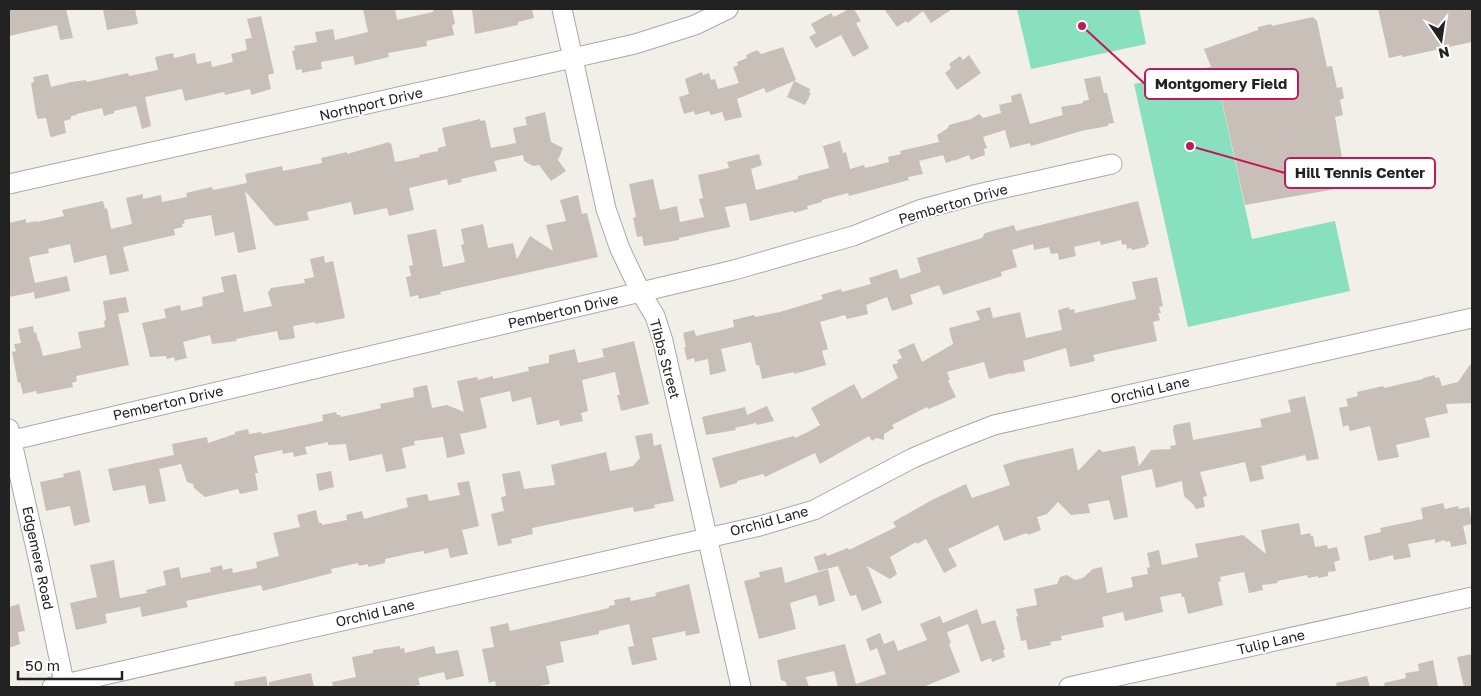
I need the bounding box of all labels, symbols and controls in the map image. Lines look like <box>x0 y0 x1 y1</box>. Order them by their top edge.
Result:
north arrow <box>1416 15 1466 65</box>
text: N <box>1437 44 1451 63</box>
callout: Montgomery Field <box>1145 69 1298 99</box>
text: Montgomery Field <box>1155 74 1287 92</box>
street label: Northport Drive <box>318 83 424 124</box>
callout: Hill Tennis Center <box>1285 158 1435 188</box>
text: Hill Tennis Center <box>1295 163 1425 181</box>
street label: Pemberton Drive <box>896 180 1009 227</box>
street label: Pemberton Drive <box>506 290 620 331</box>
street label: Tibbs Street <box>647 317 684 401</box>
street label: Orchid Lane <box>1109 372 1191 407</box>
street label: Pemberton Drive <box>111 382 225 423</box>
street label: Orchid Lane <box>728 502 810 539</box>
street label: Edgemere Road <box>19 505 58 611</box>
street label: Orchid Lane <box>334 595 416 630</box>
street label: Tulip Lane <box>1235 625 1306 658</box>
scale bar <box>18 648 121 680</box>
text: 50 m <box>25 656 60 674</box>

